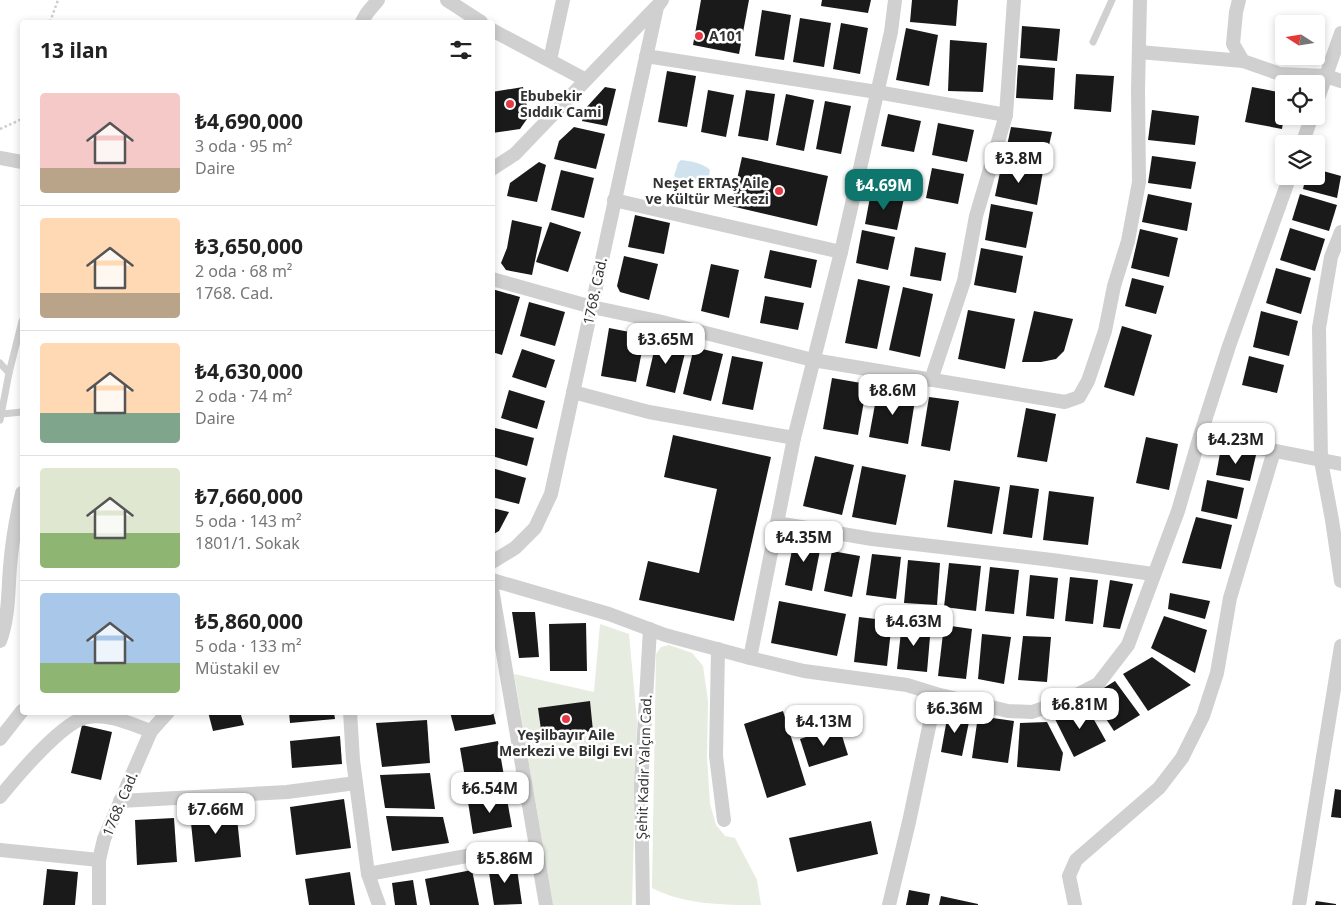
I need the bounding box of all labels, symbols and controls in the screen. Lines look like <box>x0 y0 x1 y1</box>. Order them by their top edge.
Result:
north arrow <box>1275 15 1325 65</box>
map controls <box>1275 15 1325 185</box>
place label: A101 <box>709 26 743 45</box>
marker: A101 <box>693 30 705 42</box>
text: 13 ilan <box>40 36 108 64</box>
icon: filters <box>447 36 475 64</box>
button: locate <box>1275 75 1325 125</box>
place label: Ebubekir Sıddık Cami <box>520 86 601 121</box>
marker: Ebubekir Sıddık Cami <box>504 98 516 110</box>
text: ₺4,690,000 <box>195 107 303 135</box>
icon: home <box>80 113 140 173</box>
text: 3 oda · 95 m² <box>195 135 292 157</box>
button: layers <box>1275 135 1325 185</box>
pin: ₺3.8M <box>984 142 1054 184</box>
text: ₺3.8M <box>995 147 1043 169</box>
text: Daire <box>195 157 235 179</box>
pin: ₺4.69M <box>843 168 925 211</box>
place label: Neşet ERTAŞ Aile ve Kültür Merkezi <box>646 173 769 208</box>
text: ₺4.69M <box>856 174 912 196</box>
marker: Neşet ERTAŞ Aile ve Kültür Merkezi <box>773 185 785 197</box>
text: ₺3,650,000 <box>195 232 303 260</box>
icon: home <box>80 238 140 298</box>
street label: 1768. Cad. <box>578 255 611 326</box>
text: 2 oda · 68 m² <box>195 260 292 282</box>
text: 1768. Cad. <box>195 282 273 304</box>
pin: ₺3.65M <box>625 322 707 365</box>
text: ₺3.65M <box>638 328 694 350</box>
text: ₺4,630,000 <box>195 357 303 385</box>
icon: home <box>80 363 140 423</box>
pin: ₺8.6M <box>858 374 928 416</box>
text: ₺8.6M <box>869 379 917 401</box>
text: 2 oda · 74 m² <box>195 385 292 407</box>
text: Daire <box>195 407 235 429</box>
pin: ₺4.23M <box>1195 422 1277 465</box>
text: ₺4.23M <box>1208 428 1264 450</box>
text: ₺7,660,000 <box>195 482 303 510</box>
icon: home <box>80 488 140 548</box>
text: 5 oda · 143 m² <box>195 510 302 532</box>
pin: ₺4.35M <box>763 520 845 563</box>
text: ₺4.35M <box>776 526 832 548</box>
text: 1801/1. Sokak <box>195 532 300 554</box>
pin: ₺4.63M <box>873 604 955 647</box>
text: ₺5,860,000 <box>195 607 303 635</box>
text: ₺4.63M <box>886 610 942 632</box>
icon: home <box>80 613 140 673</box>
text: 5 oda · 133 m² <box>195 635 302 657</box>
text: Müstakil ev <box>195 657 280 679</box>
pin: ₺6.81M <box>1039 688 1121 730</box>
pin: ₺6.36M <box>914 692 996 734</box>
text: ₺6.81M <box>1052 693 1108 715</box>
street label: Şehit Kadir Yalçın Cad. <box>631 694 656 840</box>
text: ₺6.36M <box>927 697 983 719</box>
pin: ₺4.13M <box>783 704 865 747</box>
text: ₺4.13M <box>796 710 852 732</box>
marker: Yeşilbayır Aile Merkezi ve Bilgi Evi <box>560 713 572 725</box>
place label: Yeşilbayır Aile Merkezi ve Bilgi Evi <box>499 725 633 760</box>
street label: 1768. Cad. <box>97 769 142 839</box>
pin: ₺6.54M <box>449 772 531 814</box>
text: ₺6.54M <box>462 777 518 799</box>
pin: ₺7.66M <box>175 792 257 835</box>
text: ₺7.66M <box>188 798 244 820</box>
pin: ₺5.86M <box>464 842 546 884</box>
text: ₺5.86M <box>477 847 533 869</box>

